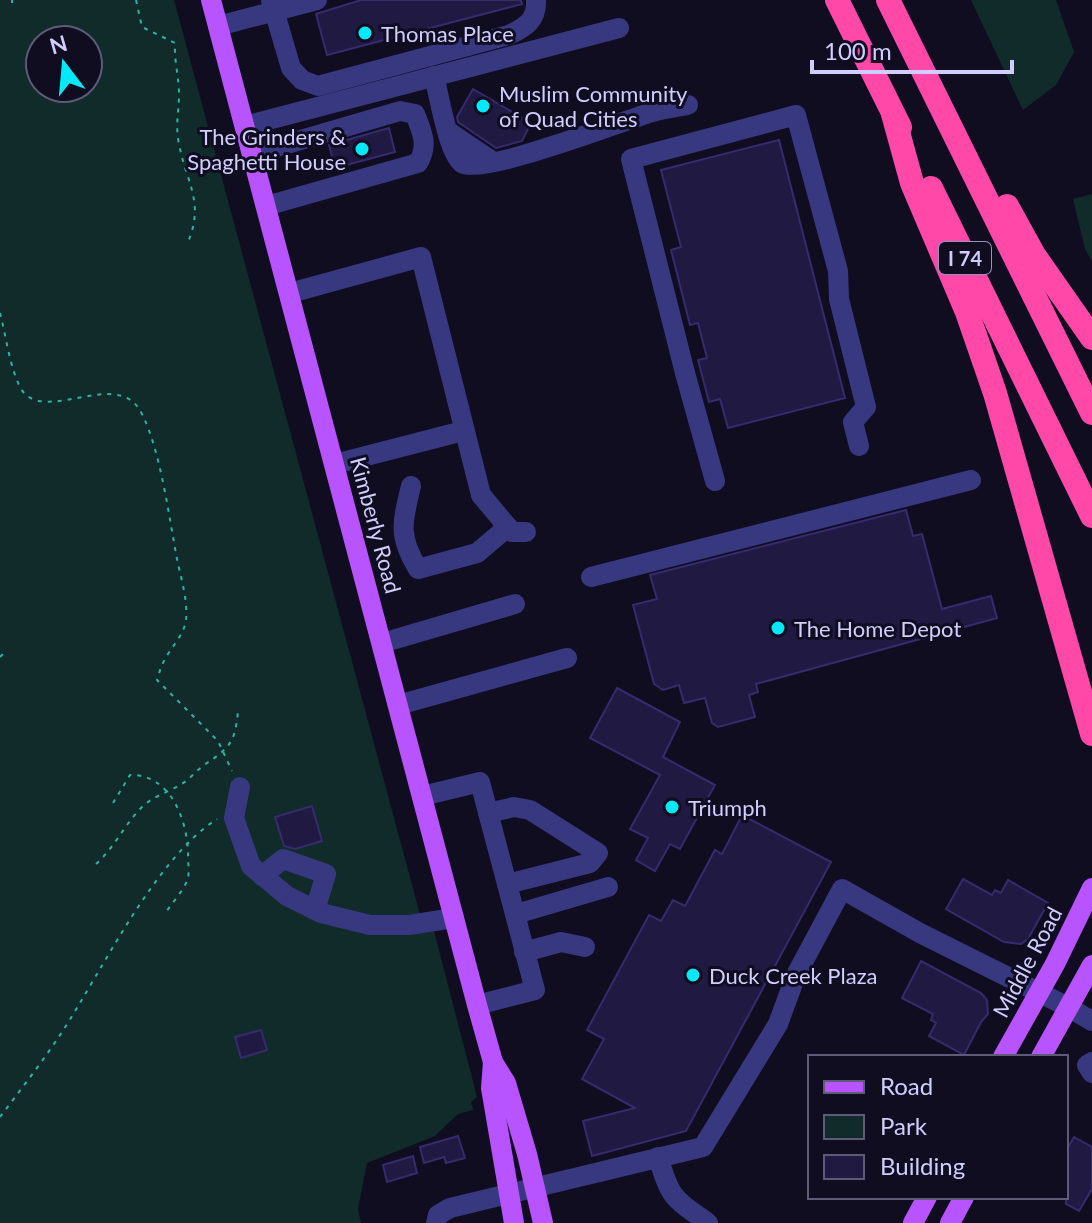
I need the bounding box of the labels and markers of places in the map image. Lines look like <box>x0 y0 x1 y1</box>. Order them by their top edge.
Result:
place label: Thomas Place <box>381 20 514 47</box>
marker: Thomas Place <box>356 24 374 42</box>
place label: Muslim Community of Quad Cities <box>499 80 688 132</box>
marker: Muslim Community of Quad Cities <box>474 97 492 115</box>
place label: The Grinders & Spaghetti House <box>187 123 346 175</box>
marker: The Grinders & Spaghetti House <box>353 140 371 158</box>
place label: The Home Depot <box>794 615 961 642</box>
marker: The Home Depot <box>769 619 787 637</box>
place label: Triumph <box>688 794 767 821</box>
marker: Triumph <box>663 798 681 816</box>
place label: Duck Creek Plaza <box>709 962 878 989</box>
marker: Duck Creek Plaza <box>684 966 702 984</box>

